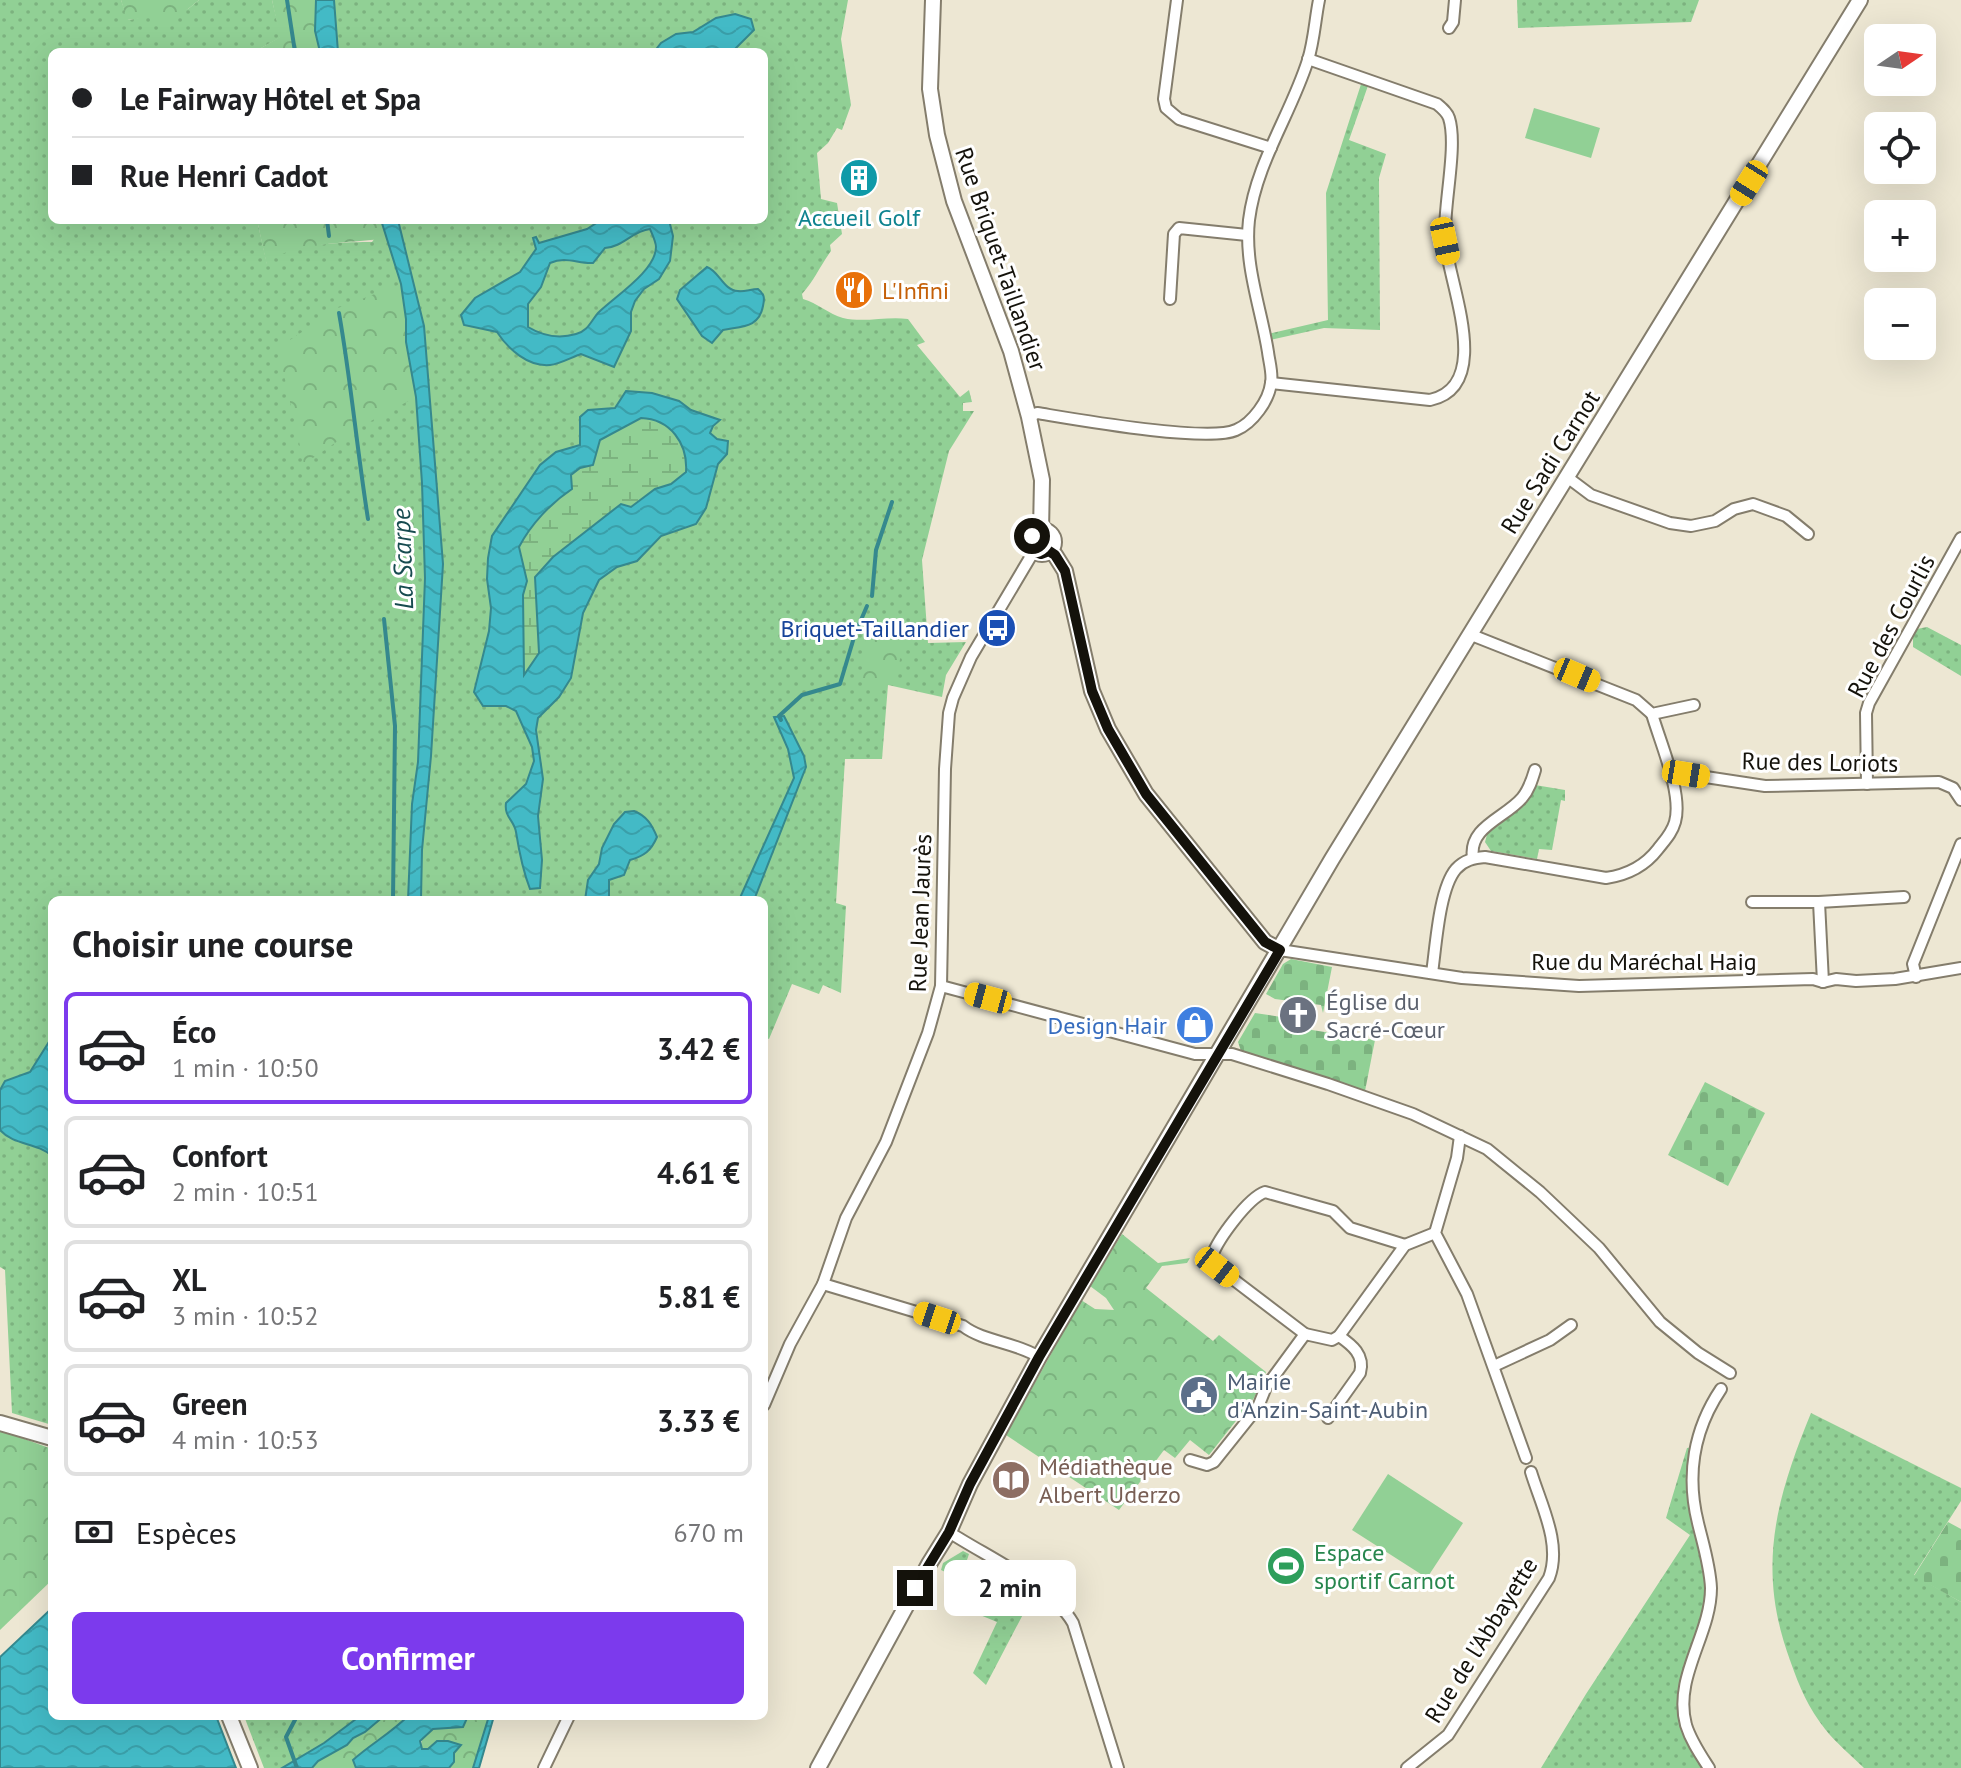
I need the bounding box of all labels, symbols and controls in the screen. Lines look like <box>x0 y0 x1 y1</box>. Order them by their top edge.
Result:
north arrow <box>1864 24 1936 96</box>
map controls <box>1864 24 1936 360</box>
text: Le Fairway Hôtel et Spa <box>120 79 421 118</box>
button: locate <box>1864 112 1936 184</box>
street label: Rue Briquet-Taillandier <box>948 143 1054 375</box>
text: Rue Henri Cadot <box>120 156 328 195</box>
car <box>1726 156 1772 210</box>
building icon: Accueil Golf <box>838 157 880 199</box>
button: + <box>1864 200 1936 272</box>
place label: Accueil Golf <box>798 202 921 233</box>
car <box>1428 215 1462 267</box>
restaurant icon: L'Infini <box>833 269 875 311</box>
place label: L'Infini <box>882 275 949 306</box>
button: − <box>1864 288 1936 360</box>
street label: Rue Sadi Carnot <box>1494 384 1606 540</box>
water label: La Scarpe <box>384 508 420 610</box>
route start <box>1014 518 1050 554</box>
street label: Rue des Courlis <box>1840 549 1942 703</box>
bus stop icon: Briquet-Taillandier <box>976 607 1018 649</box>
place label: Briquet-Taillandier <box>781 613 969 644</box>
car <box>1550 655 1604 695</box>
street label: Rue des Loriots <box>1741 745 1899 779</box>
car <box>1660 758 1712 790</box>
street label: Rue Jean Jaurès <box>902 833 938 993</box>
text: Choisir une course <box>72 920 354 967</box>
street label: Rue du Maréchal Haig <box>1531 946 1757 977</box>
car <box>962 980 1014 1016</box>
place label: Église du Sacré-Cœur <box>1326 986 1445 1045</box>
church icon: Église du Sacré-Cœur <box>1277 994 1319 1036</box>
shop icon: Design Hair <box>1174 1004 1216 1046</box>
place label: Design Hair <box>1048 1010 1167 1041</box>
icon: car <box>76 1012 148 1084</box>
text: Éco <box>172 1012 216 1051</box>
text: 3.42 € <box>657 1029 740 1068</box>
text: 1 min · 10:50 <box>172 1051 319 1084</box>
icon: car <box>76 1136 148 1208</box>
text: Confort <box>172 1136 268 1175</box>
text: 4.61 € <box>657 1153 740 1192</box>
text: 2 min · 10:51 <box>172 1175 319 1208</box>
car <box>1191 1243 1243 1291</box>
icon: car <box>76 1260 148 1332</box>
text: XL <box>172 1260 206 1299</box>
text: 5.81 € <box>657 1277 740 1316</box>
text: 3 min · 10:52 <box>172 1299 319 1332</box>
car <box>910 1299 964 1337</box>
place label: Mairie d'Anzin-Saint-Aubin <box>1227 1366 1428 1425</box>
public building icon: Mairie d'Anzin-Saint-Aubin <box>1178 1374 1220 1416</box>
icon: car <box>76 1384 148 1456</box>
text: Green <box>172 1384 247 1423</box>
text: 3.33 € <box>657 1401 740 1440</box>
text: 4 min · 10:53 <box>172 1423 319 1456</box>
place label: Médiathèque Albert Uderzo <box>1039 1451 1181 1510</box>
library icon: Médiathèque Albert Uderzo <box>990 1459 1032 1501</box>
icon: cash <box>72 1510 116 1554</box>
text: Espèces <box>136 1513 237 1552</box>
text: 670 m <box>673 1516 744 1549</box>
place label: Espace sportif Carnot <box>1314 1537 1455 1596</box>
sports icon: Espace sportif Carnot <box>1265 1545 1307 1587</box>
street label: Rue de l'Abbayette <box>1418 1551 1544 1729</box>
callout: 2 min <box>943 1560 1075 1616</box>
route end <box>897 1570 933 1606</box>
text: 2 min <box>978 1571 1042 1604</box>
button: Confirmer <box>72 1612 744 1704</box>

